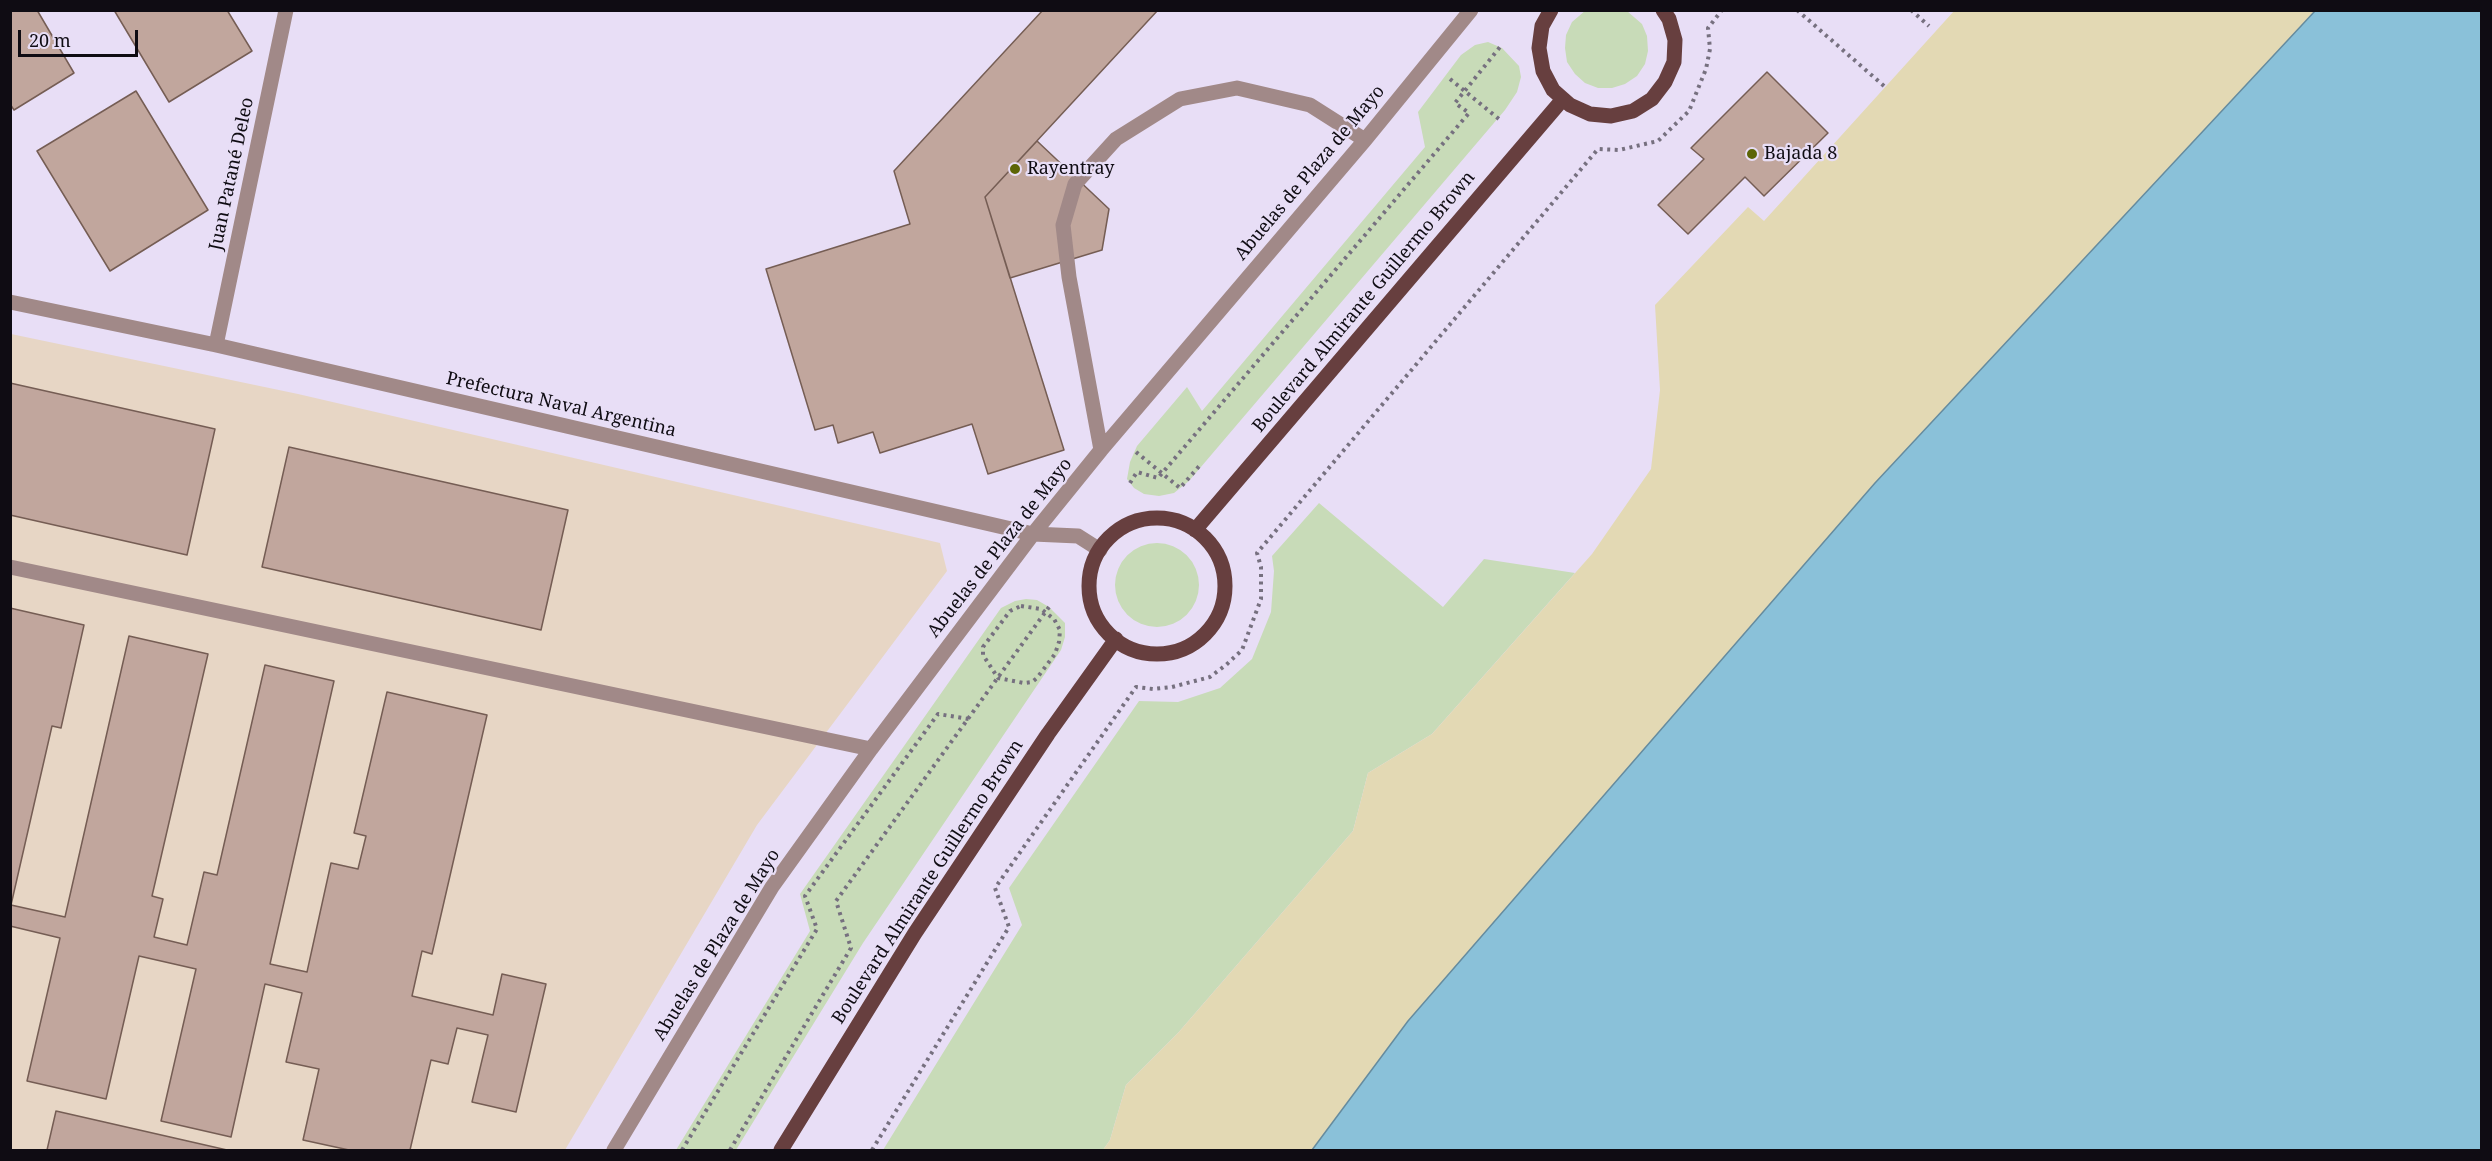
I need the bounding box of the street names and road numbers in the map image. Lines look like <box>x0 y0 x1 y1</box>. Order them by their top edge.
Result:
street label: Abuelas de Plaza de Mayo <box>1230 81 1390 265</box>
street label: Juan Patané Deleo <box>205 95 259 253</box>
street label: Boulevard Almirante Guillermo Brown <box>1248 167 1480 437</box>
street label: Prefectura Naval Argentina <box>444 368 678 442</box>
street label: Abuelas de Plaza de Mayo <box>923 454 1077 642</box>
street label: Boulevard Almirante Guillermo Brown <box>828 736 1028 1028</box>
street label: Abuelas de Plaza de Mayo <box>649 845 785 1045</box>

